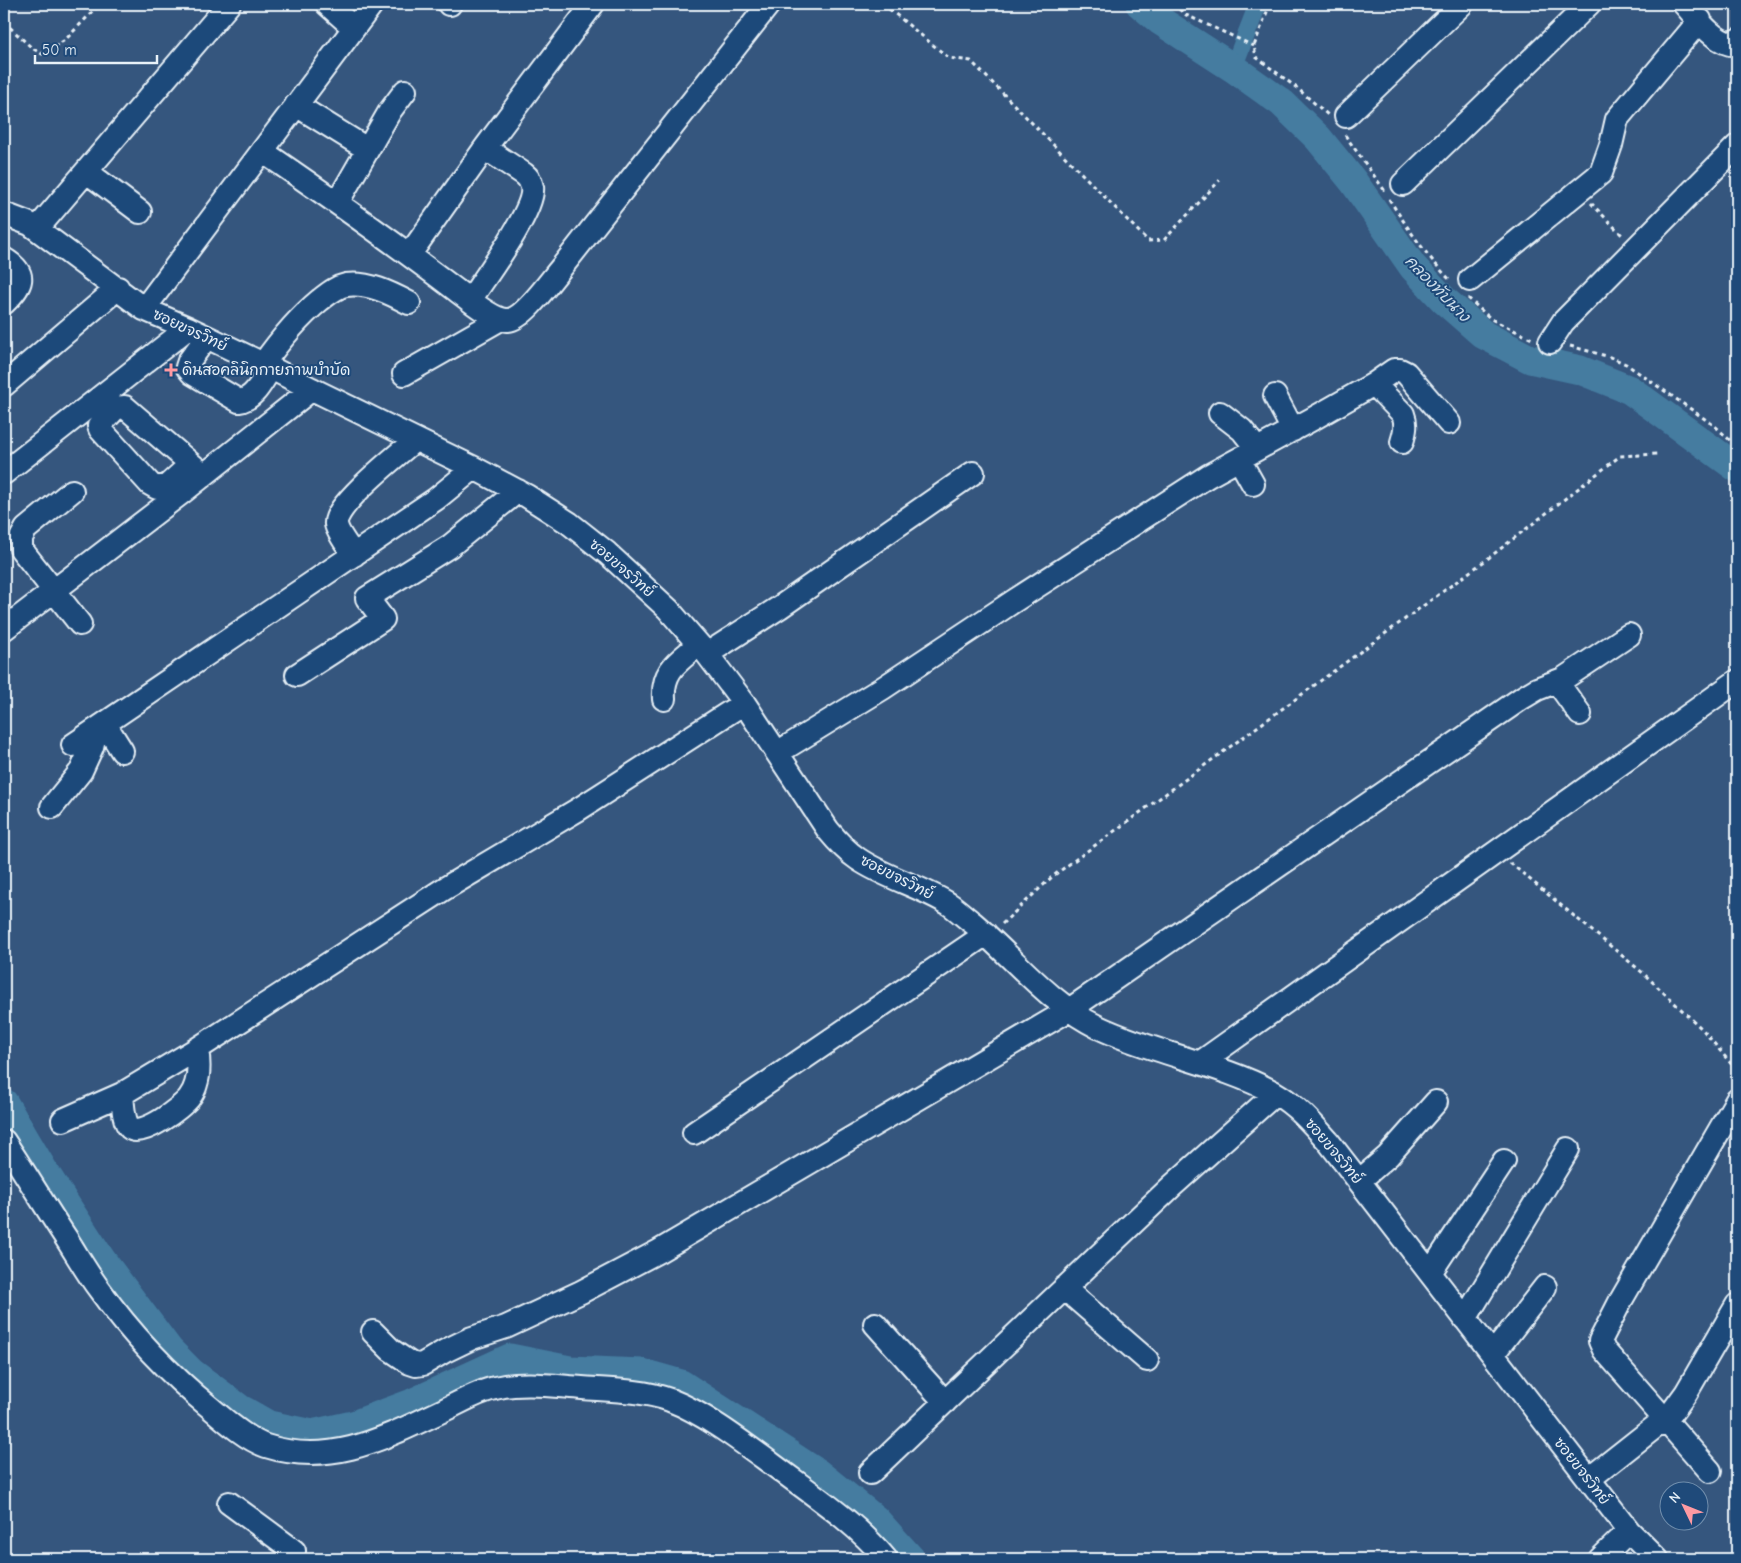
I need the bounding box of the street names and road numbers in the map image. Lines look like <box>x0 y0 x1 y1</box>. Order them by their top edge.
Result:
street label: ซอยขจรวิทย์ <box>150 304 231 355</box>
street label: ซอยขจรวิทย์ <box>586 534 659 601</box>
street label: ซอยขจรวิทย์ <box>857 850 937 903</box>
street label: ซอยขจรวิทย์ <box>1301 1114 1368 1188</box>
street label: ซอยขจรวิทย์ <box>1550 1433 1615 1508</box>

